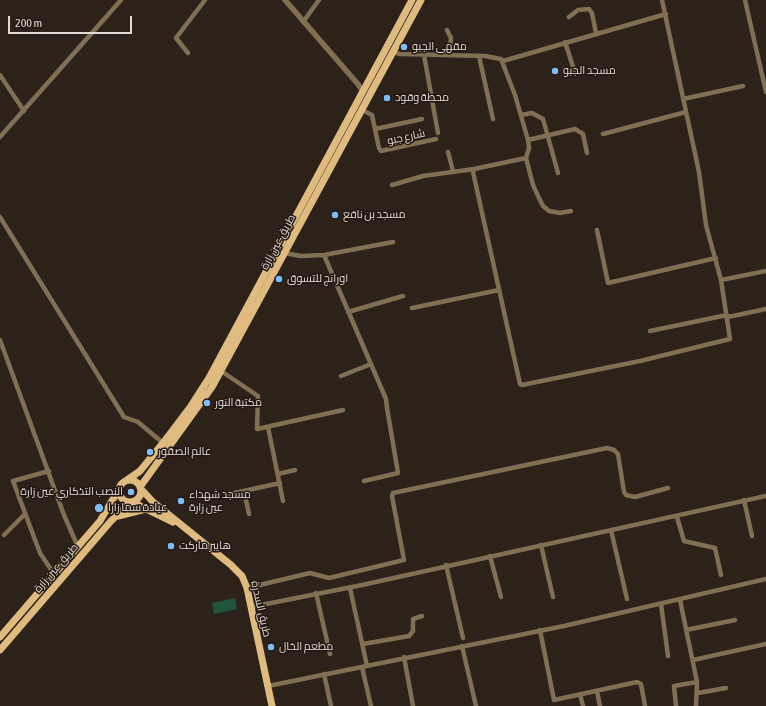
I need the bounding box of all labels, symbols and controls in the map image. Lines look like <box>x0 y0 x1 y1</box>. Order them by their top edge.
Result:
scale bar <box>10 8 134 34</box>
text: 200 m <box>15 16 42 30</box>
place label: مقهى الجبو <box>412 40 467 54</box>
marker: مقهى الجبو <box>399 42 409 52</box>
place label: مسجد الجبو <box>563 64 616 78</box>
marker: مسجد الجبو <box>550 66 560 76</box>
place label: محطة وقود <box>395 91 449 105</box>
marker: محطة وقود <box>382 93 392 103</box>
street label: شارع جبو <box>386 127 426 147</box>
place label: مسجد بن نافع <box>343 208 405 222</box>
marker: مسجد بن نافع <box>330 210 340 220</box>
street label: طريق عين زارة <box>258 212 298 272</box>
place label: اورانج للتسوق <box>287 272 348 286</box>
marker: اورانج للتسوق <box>274 274 284 284</box>
place label: مكتبة النور <box>215 396 262 410</box>
marker: مكتبة النور <box>202 398 212 408</box>
place label: عالم الصقور <box>158 445 211 459</box>
marker: عالم الصقور <box>145 447 155 457</box>
place label: النصب التذكاري عين زارة <box>20 485 123 499</box>
marker: النصب التذكاري عين زارة <box>126 487 136 497</box>
place label: مسجد شهداء عين زارة <box>189 488 251 514</box>
marker: مسجد شهداء عين زارة <box>176 496 186 506</box>
place label: عيادة سما زارا <box>108 501 167 515</box>
marker: عيادة سما زارا <box>93 502 105 514</box>
place label: هايبر ماركت <box>179 539 231 553</box>
street label: طريق عين زارة <box>31 541 81 595</box>
marker: هايبر ماركت <box>166 541 176 551</box>
street label: طريق السدرة <box>248 580 274 638</box>
place label: مطعم الخال <box>279 640 333 654</box>
marker: مطعم الخال <box>266 642 276 652</box>

